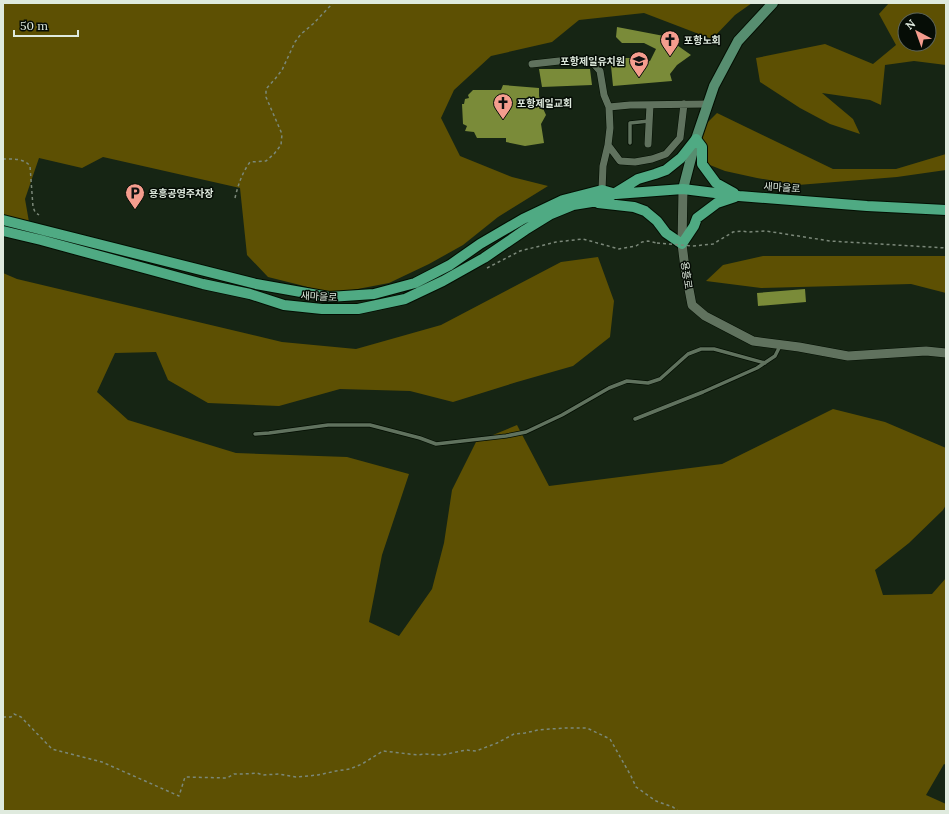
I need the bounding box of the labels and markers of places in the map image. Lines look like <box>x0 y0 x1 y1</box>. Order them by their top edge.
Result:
church icon: 포항노회 <box>659 29 681 57</box>
place label: 포항노회 <box>684 34 721 47</box>
school or university icon: 포항제일유치원 <box>628 50 650 78</box>
place label: 포항제일유치원 <box>561 55 625 68</box>
church icon: 포항제일교회 <box>492 92 514 120</box>
place label: 포항제일교회 <box>517 97 572 110</box>
parking icon: 용흥공영주차장 <box>124 182 146 210</box>
place label: 용흥공영주차장 <box>149 187 213 200</box>

